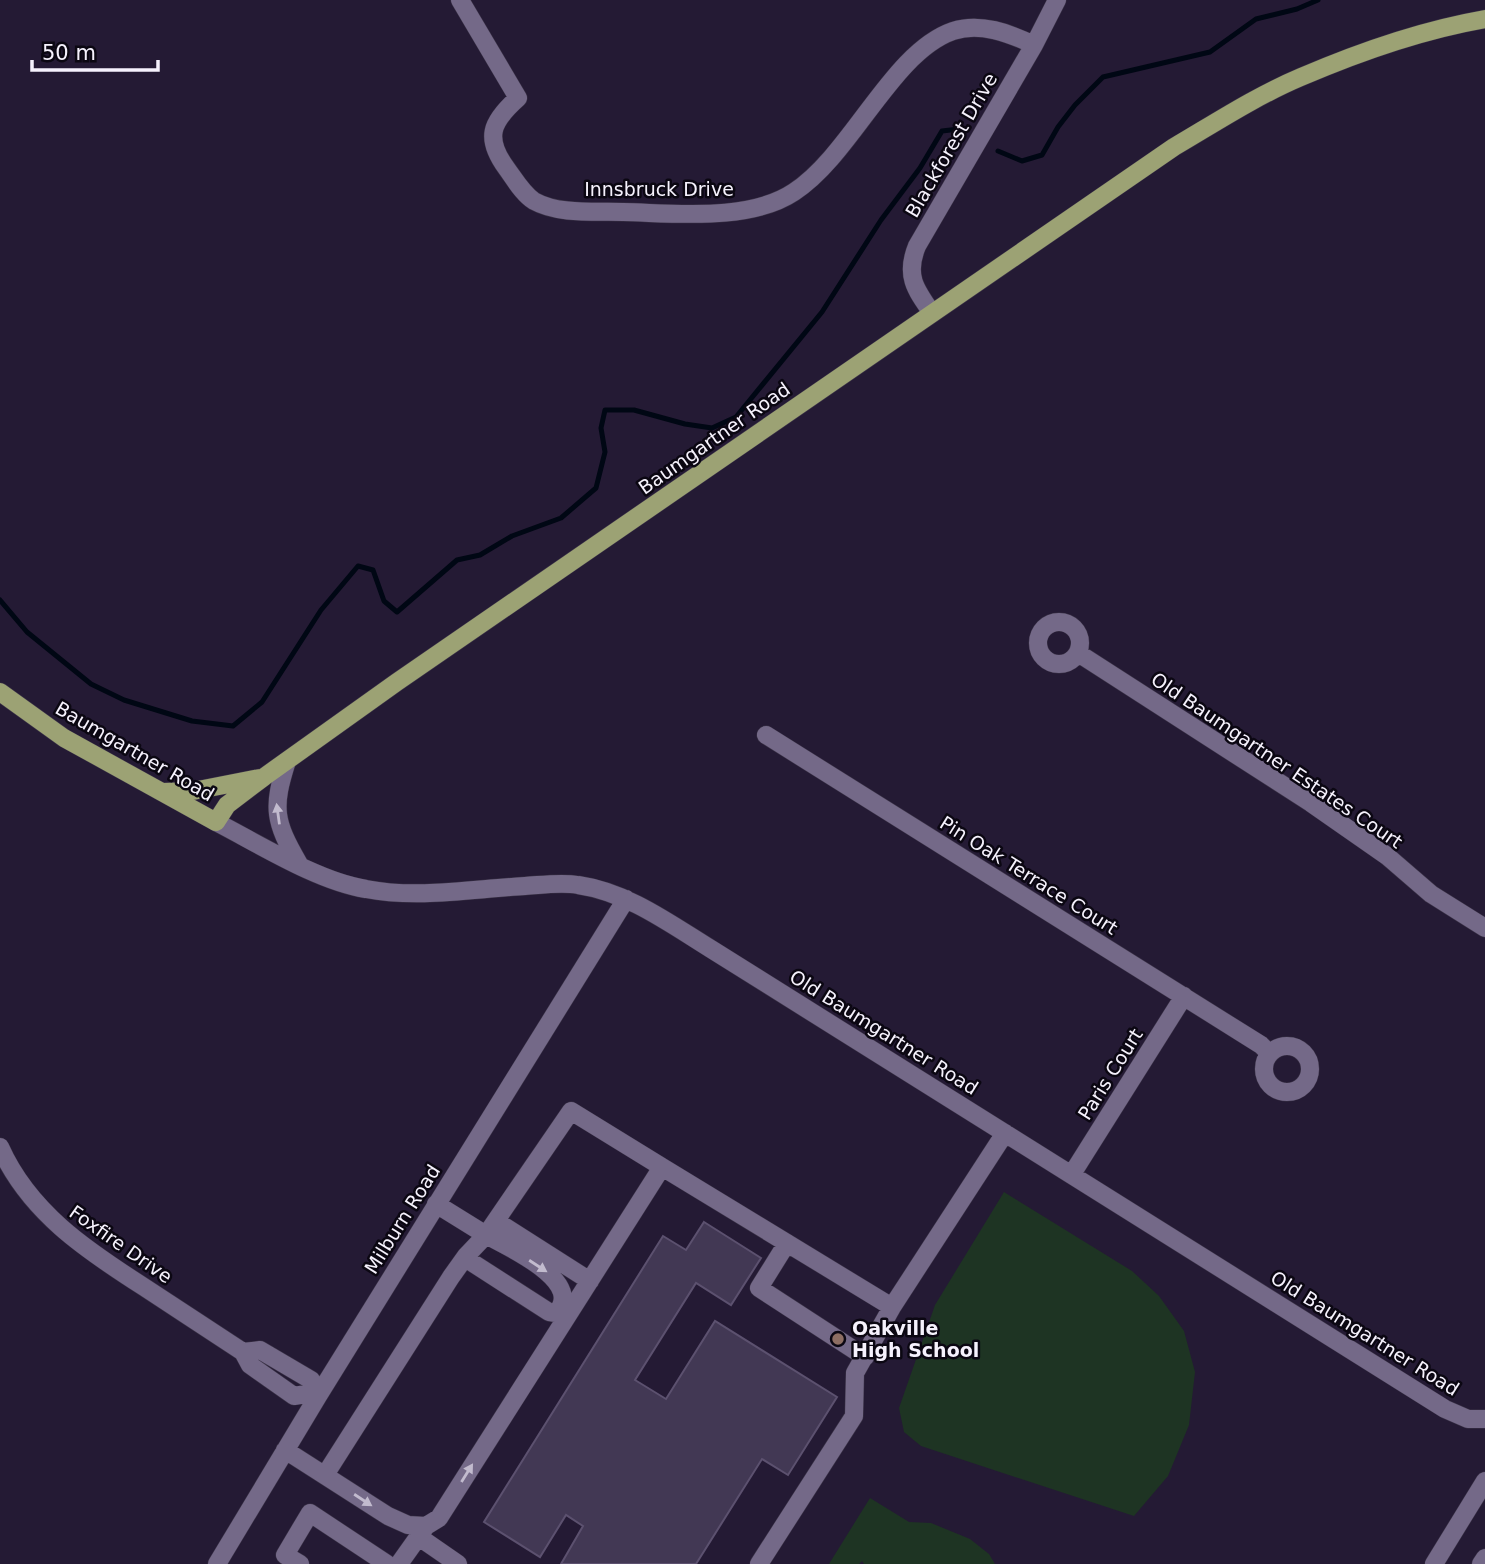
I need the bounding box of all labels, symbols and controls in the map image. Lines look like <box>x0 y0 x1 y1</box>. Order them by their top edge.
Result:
scale bar <box>32 28 158 72</box>
text: 50 m <box>42 41 96 65</box>
street label: Blackforest Drive <box>901 69 1001 221</box>
street label: Innsbruck Drive <box>584 178 734 200</box>
street label: Baumgartner Road <box>634 378 794 498</box>
street label: Old Baumgartner Estates Court <box>1147 667 1407 853</box>
street label: Baumgartner Road <box>52 697 218 805</box>
one-way arrow <box>273 803 284 825</box>
street label: Pin Oak Terrace Court <box>936 811 1122 939</box>
street label: Old Baumgartner Road <box>786 965 982 1099</box>
street label: Paris Court <box>1073 1024 1147 1124</box>
street label: Milburn Road <box>360 1160 444 1278</box>
street label: Foxfire Drive <box>65 1200 177 1288</box>
one-way arrow <box>529 1259 547 1273</box>
street label: Old Baumgartner Road <box>1267 1266 1463 1400</box>
place label: Oakville High School <box>852 1317 979 1361</box>
marker: Oakville High School <box>830 1331 846 1347</box>
one-way arrow <box>461 1463 474 1482</box>
one-way arrow <box>353 1493 373 1506</box>

